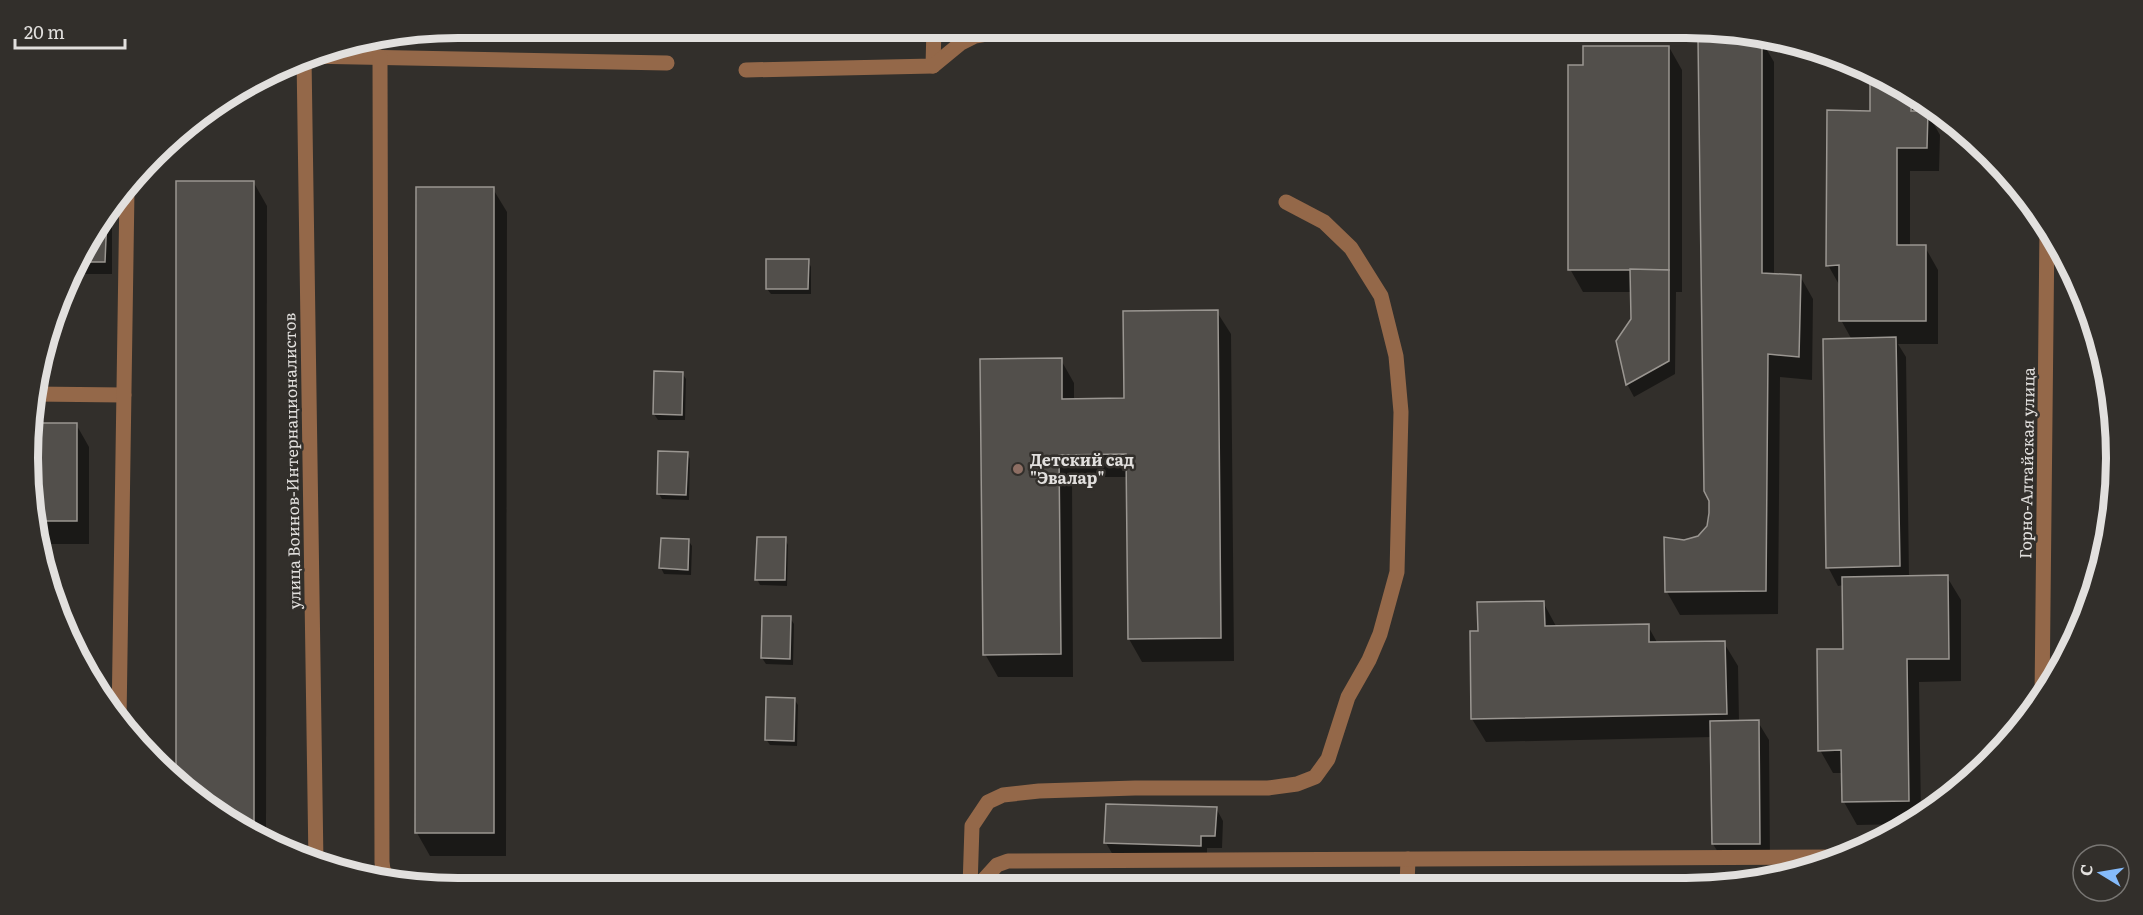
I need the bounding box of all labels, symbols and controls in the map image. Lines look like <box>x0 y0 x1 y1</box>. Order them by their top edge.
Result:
scale bar <box>15 12 124 50</box>
text: 20 m <box>24 18 65 45</box>
street label: улица Воинов-Интернационалистов <box>276 312 306 610</box>
street label: Горно-Алтайская улица <box>2012 367 2040 559</box>
place label: Детский сад "Эвалар" <box>1030 447 1134 489</box>
marker: Детский сад "Эвалар" <box>1011 462 1025 476</box>
north arrow <box>2071 843 2131 903</box>
text: С <box>2072 862 2098 878</box>

